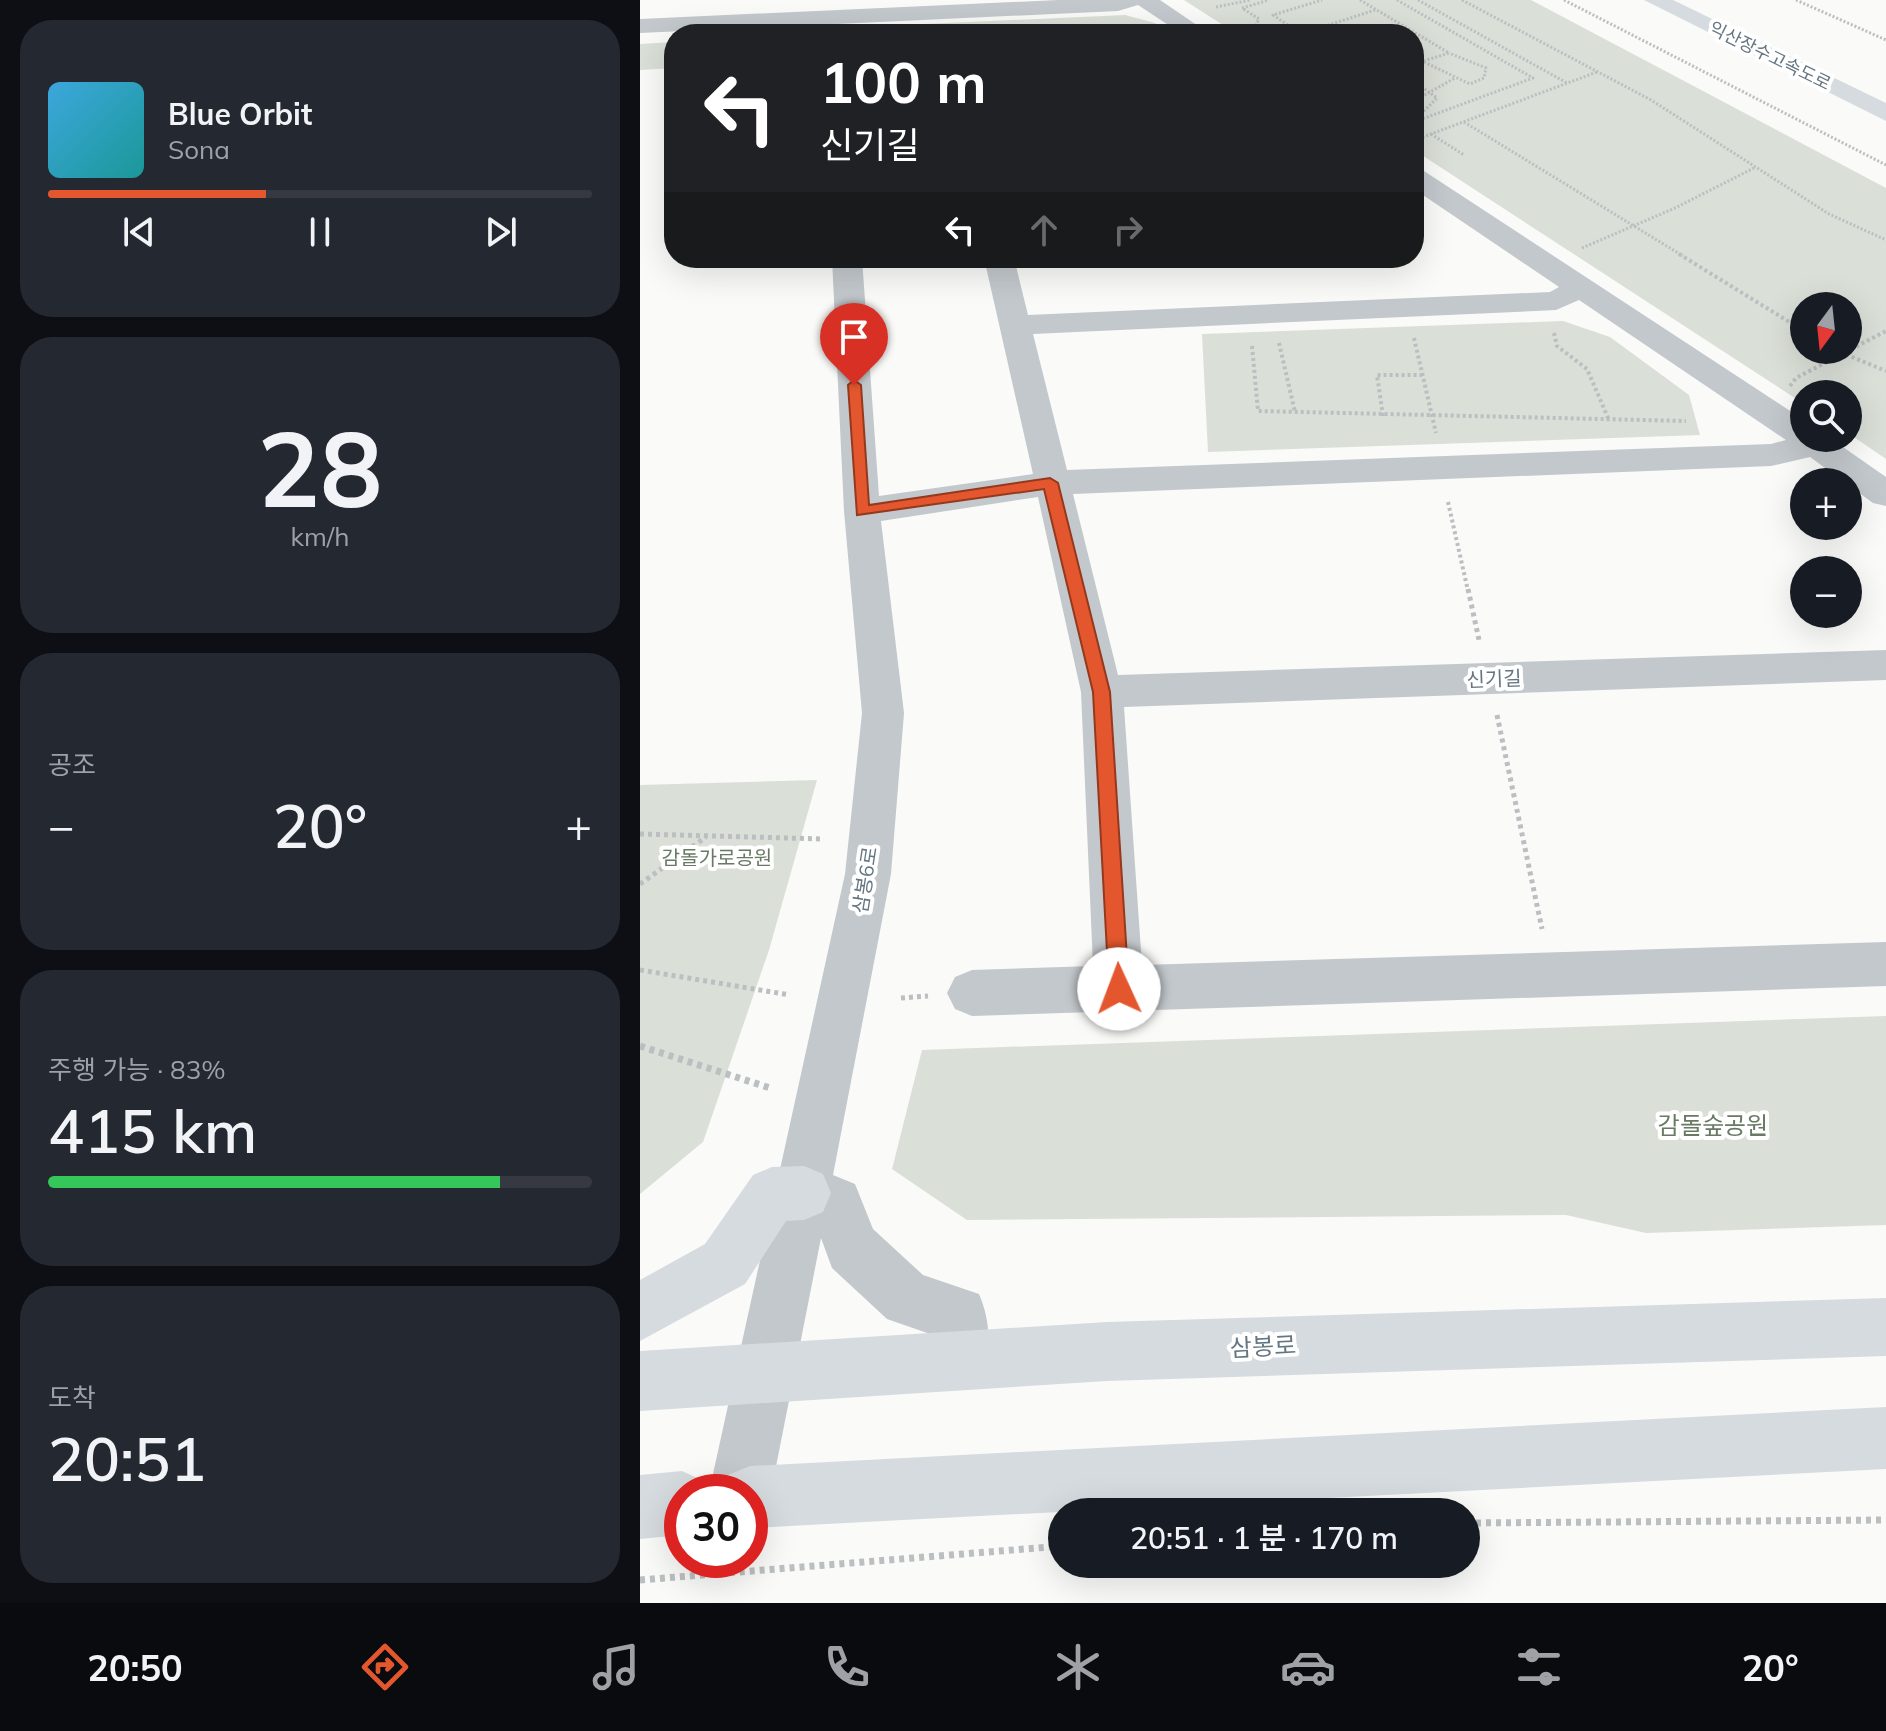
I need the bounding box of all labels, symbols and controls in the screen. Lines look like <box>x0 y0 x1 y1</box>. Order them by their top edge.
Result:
street label: 익산장수고속도로 <box>1706 16 1835 95</box>
text: 100 m <box>820 47 987 117</box>
icon: left <box>688 56 792 160</box>
text: Blue Orbit <box>168 95 312 133</box>
text: 신기길 <box>820 122 919 167</box>
text: Sona <box>168 133 230 166</box>
icon: left <box>938 208 982 252</box>
icon: ahead <box>1022 208 1066 252</box>
icon: right <box>1106 208 1150 252</box>
icon: previous <box>117 210 161 254</box>
icon: pause <box>298 210 342 254</box>
icon: next <box>479 210 523 254</box>
north arrow <box>1790 292 1862 364</box>
map controls <box>1790 292 1862 628</box>
pin <box>820 303 888 385</box>
icon: arrive <box>832 315 876 359</box>
button: search <box>1790 380 1862 452</box>
text: 28 <box>258 402 382 533</box>
button: + <box>1790 468 1862 540</box>
text: km/h <box>291 520 349 553</box>
button: − <box>1790 556 1862 628</box>
street label: 신기길 <box>1466 665 1522 692</box>
text: 공조 <box>48 748 96 781</box>
text: 20° <box>273 788 367 863</box>
text: − <box>48 798 74 853</box>
text: + <box>566 798 592 853</box>
park label: 감돌가로공원 <box>662 845 772 870</box>
street label: 삼봉6로 <box>847 845 882 915</box>
position arrow <box>1077 947 1161 1031</box>
text: 주행 가능 · 83% <box>48 1053 226 1086</box>
text: 415 km <box>48 1093 257 1168</box>
park label: 감돌숲공원 <box>1658 1110 1768 1140</box>
street label: 삼봉로 <box>1229 1329 1297 1363</box>
text: 도착 <box>48 1381 96 1414</box>
text: 20:51 <box>48 1421 206 1496</box>
speed limit sign: 30 <box>664 1474 768 1578</box>
text: 20:51 · 1 분 · 170 m <box>1130 1519 1398 1557</box>
icon: directions <box>357 1639 413 1695</box>
icon: music <box>588 1639 644 1695</box>
icon: phone <box>819 1639 875 1695</box>
icon: climate <box>1050 1639 1106 1695</box>
icon: car <box>1280 1639 1336 1695</box>
icon: filters <box>1511 1639 1567 1695</box>
text: 20:50 <box>87 1645 183 1690</box>
text: 20° <box>1742 1645 1799 1690</box>

